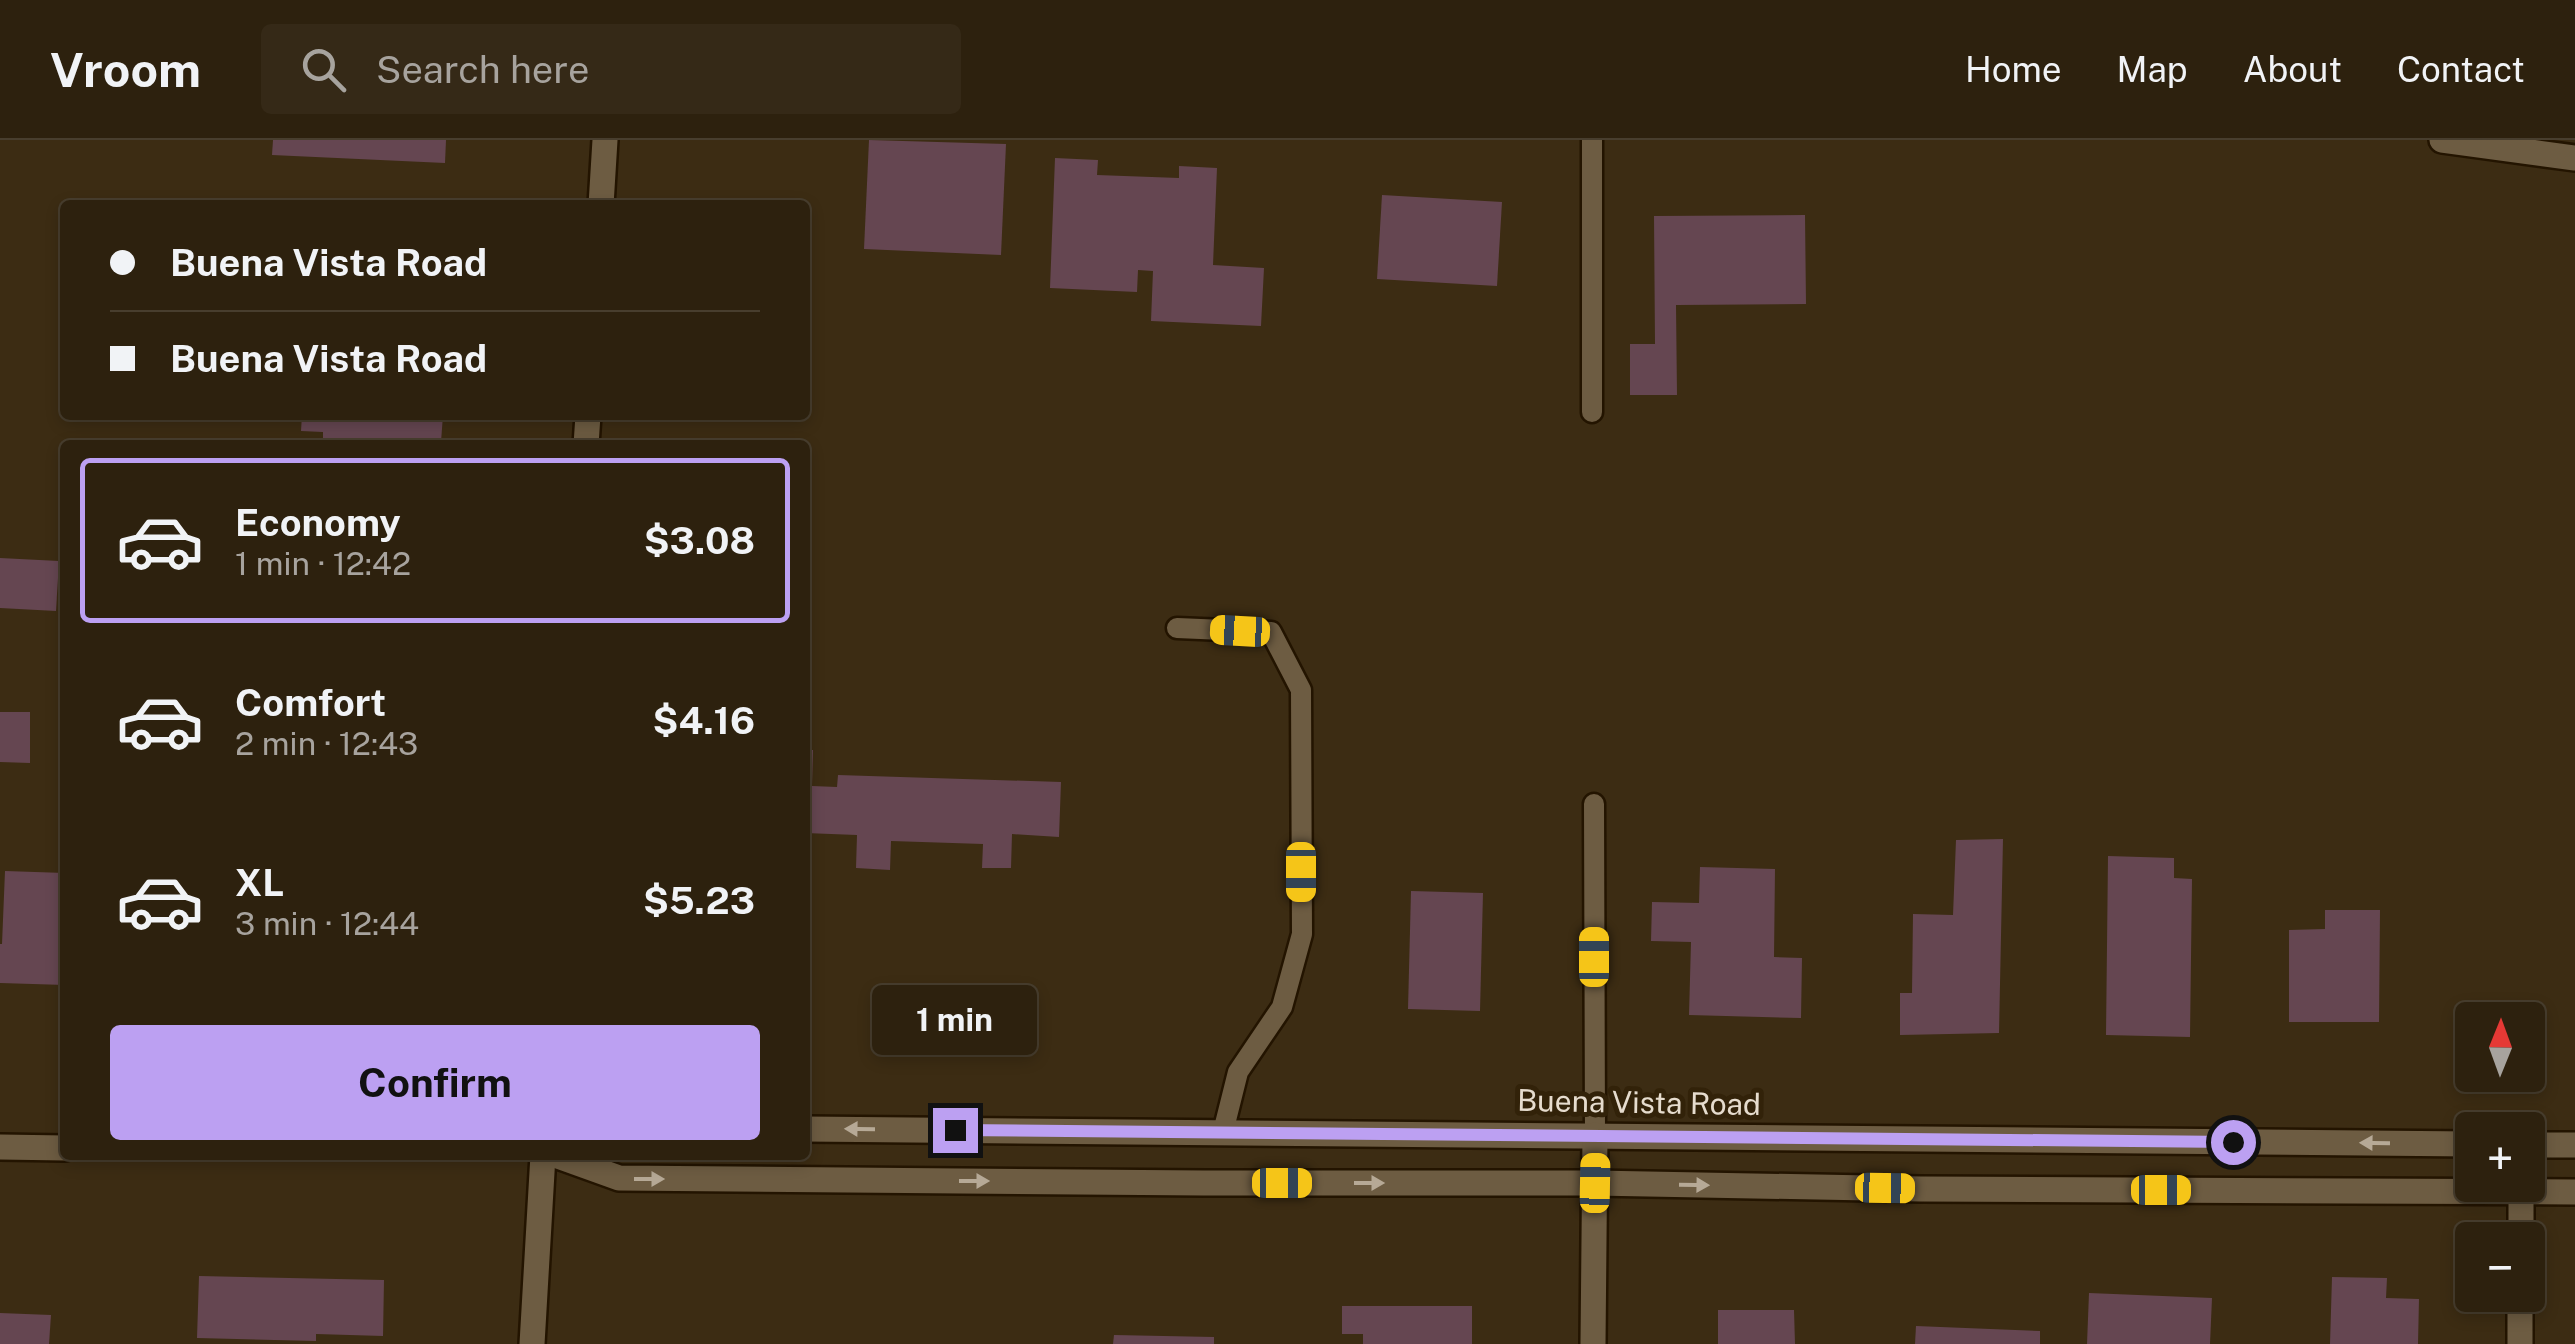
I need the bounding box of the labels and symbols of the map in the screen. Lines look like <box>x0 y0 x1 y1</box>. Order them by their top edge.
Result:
car <box>1209 614 1271 648</box>
car <box>1286 842 1316 902</box>
car <box>1579 927 1609 987</box>
callout: 1 min <box>872 985 1038 1055</box>
north arrow <box>2455 1002 2545 1092</box>
street label: Buena Vista Road <box>1517 1082 1761 1122</box>
route end <box>933 1108 978 1153</box>
route start <box>2211 1120 2256 1165</box>
one-way arrow <box>844 1121 876 1137</box>
one-way arrow <box>2359 1135 2391 1151</box>
car <box>1579 1153 1611 1213</box>
car <box>1252 1168 1312 1198</box>
one-way arrow <box>633 1171 665 1187</box>
car <box>1855 1172 1915 1204</box>
one-way arrow <box>958 1173 990 1189</box>
one-way arrow <box>1353 1175 1385 1191</box>
car <box>2131 1175 2191 1205</box>
one-way arrow <box>1678 1177 1710 1193</box>

